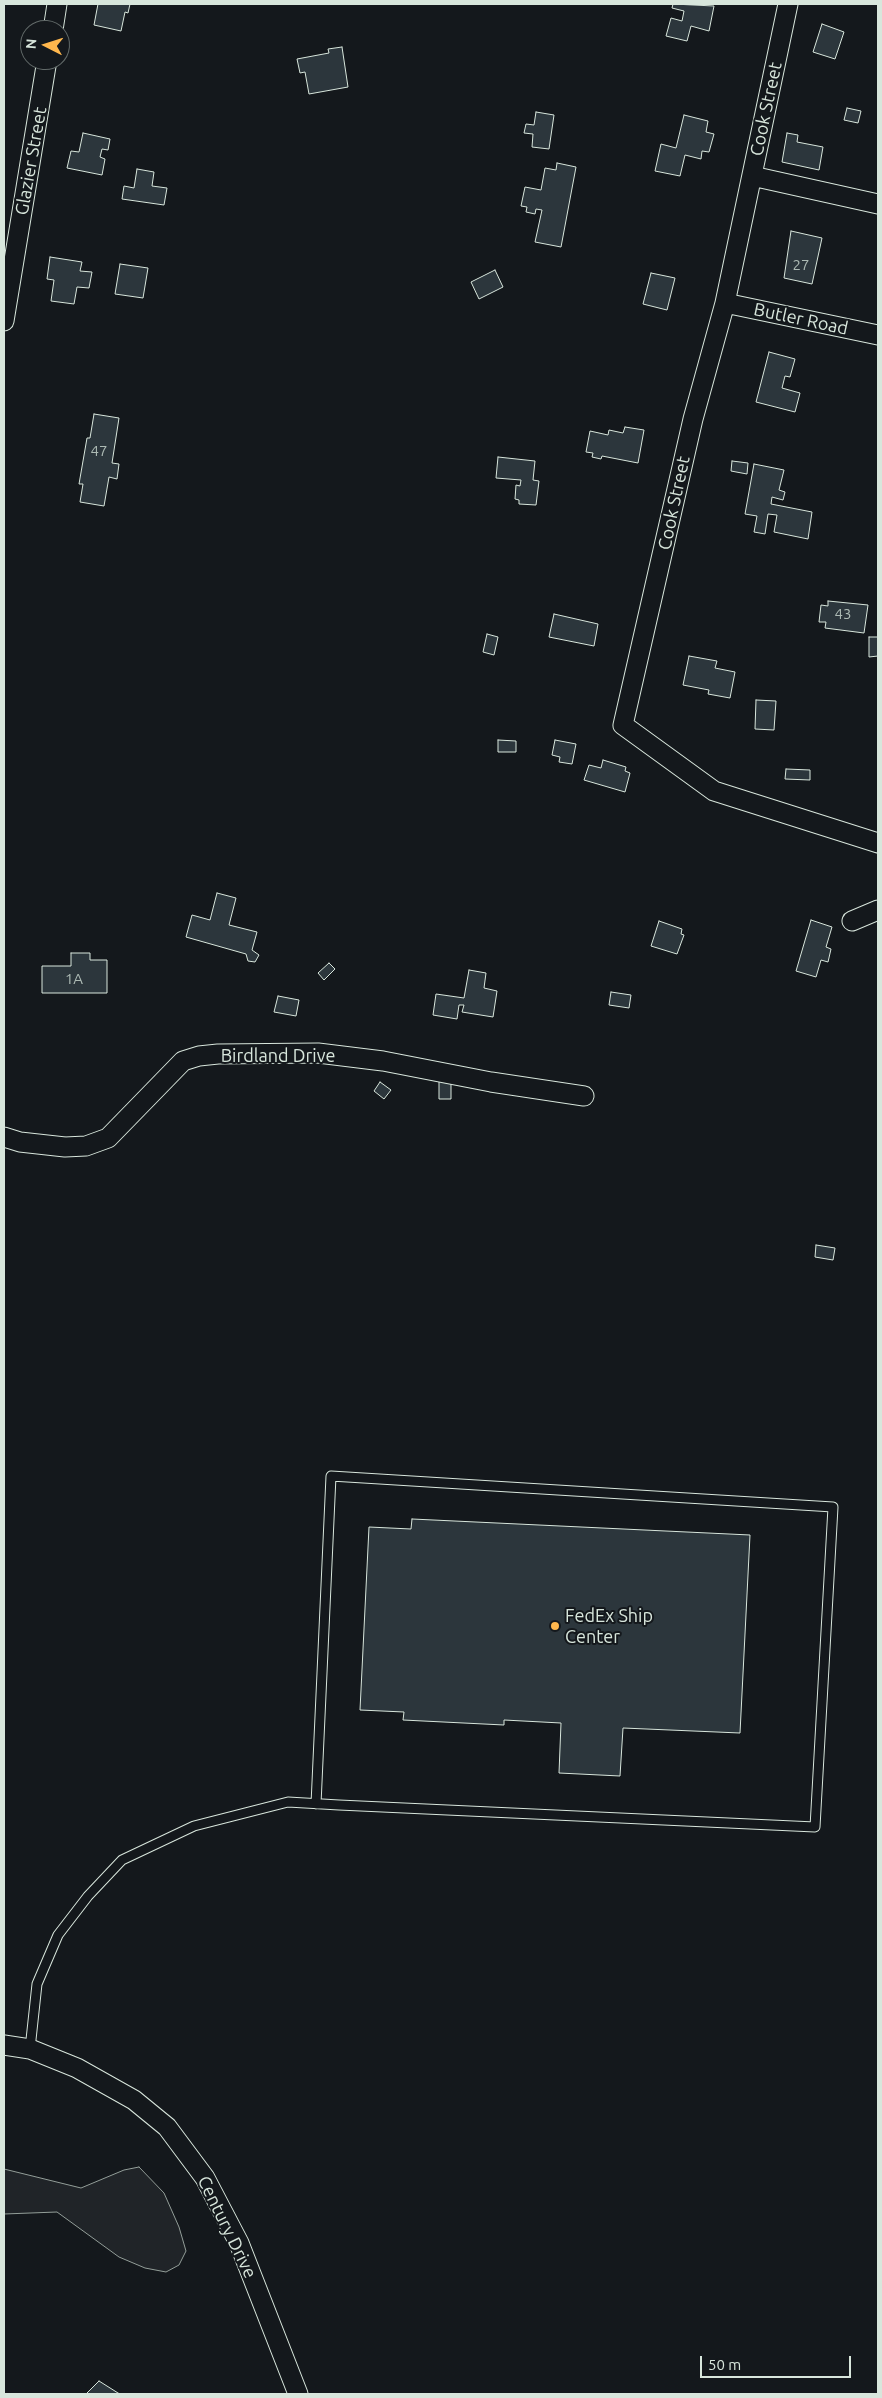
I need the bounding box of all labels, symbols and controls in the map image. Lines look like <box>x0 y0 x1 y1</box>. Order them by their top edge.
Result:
north arrow <box>20 20 70 70</box>
text: N <box>23 38 39 50</box>
street label: Cook Street <box>746 60 786 158</box>
street label: Glazier Street <box>11 105 51 217</box>
house number: 27 <box>793 256 809 274</box>
street label: Butler Road <box>752 298 850 340</box>
house number: 47 <box>91 442 107 460</box>
street label: Cook Street <box>654 454 694 552</box>
house number: 43 <box>835 605 851 623</box>
house number: 1A <box>65 970 83 988</box>
street label: Birdland Drive <box>221 1045 335 1067</box>
place label: FedEx Ship Center <box>565 1605 653 1648</box>
marker: FedEx Ship Center <box>549 1620 561 1632</box>
street label: Century Drive <box>193 2172 261 2282</box>
scale bar <box>702 2346 853 2378</box>
text: 50 m <box>708 2356 741 2373</box>

